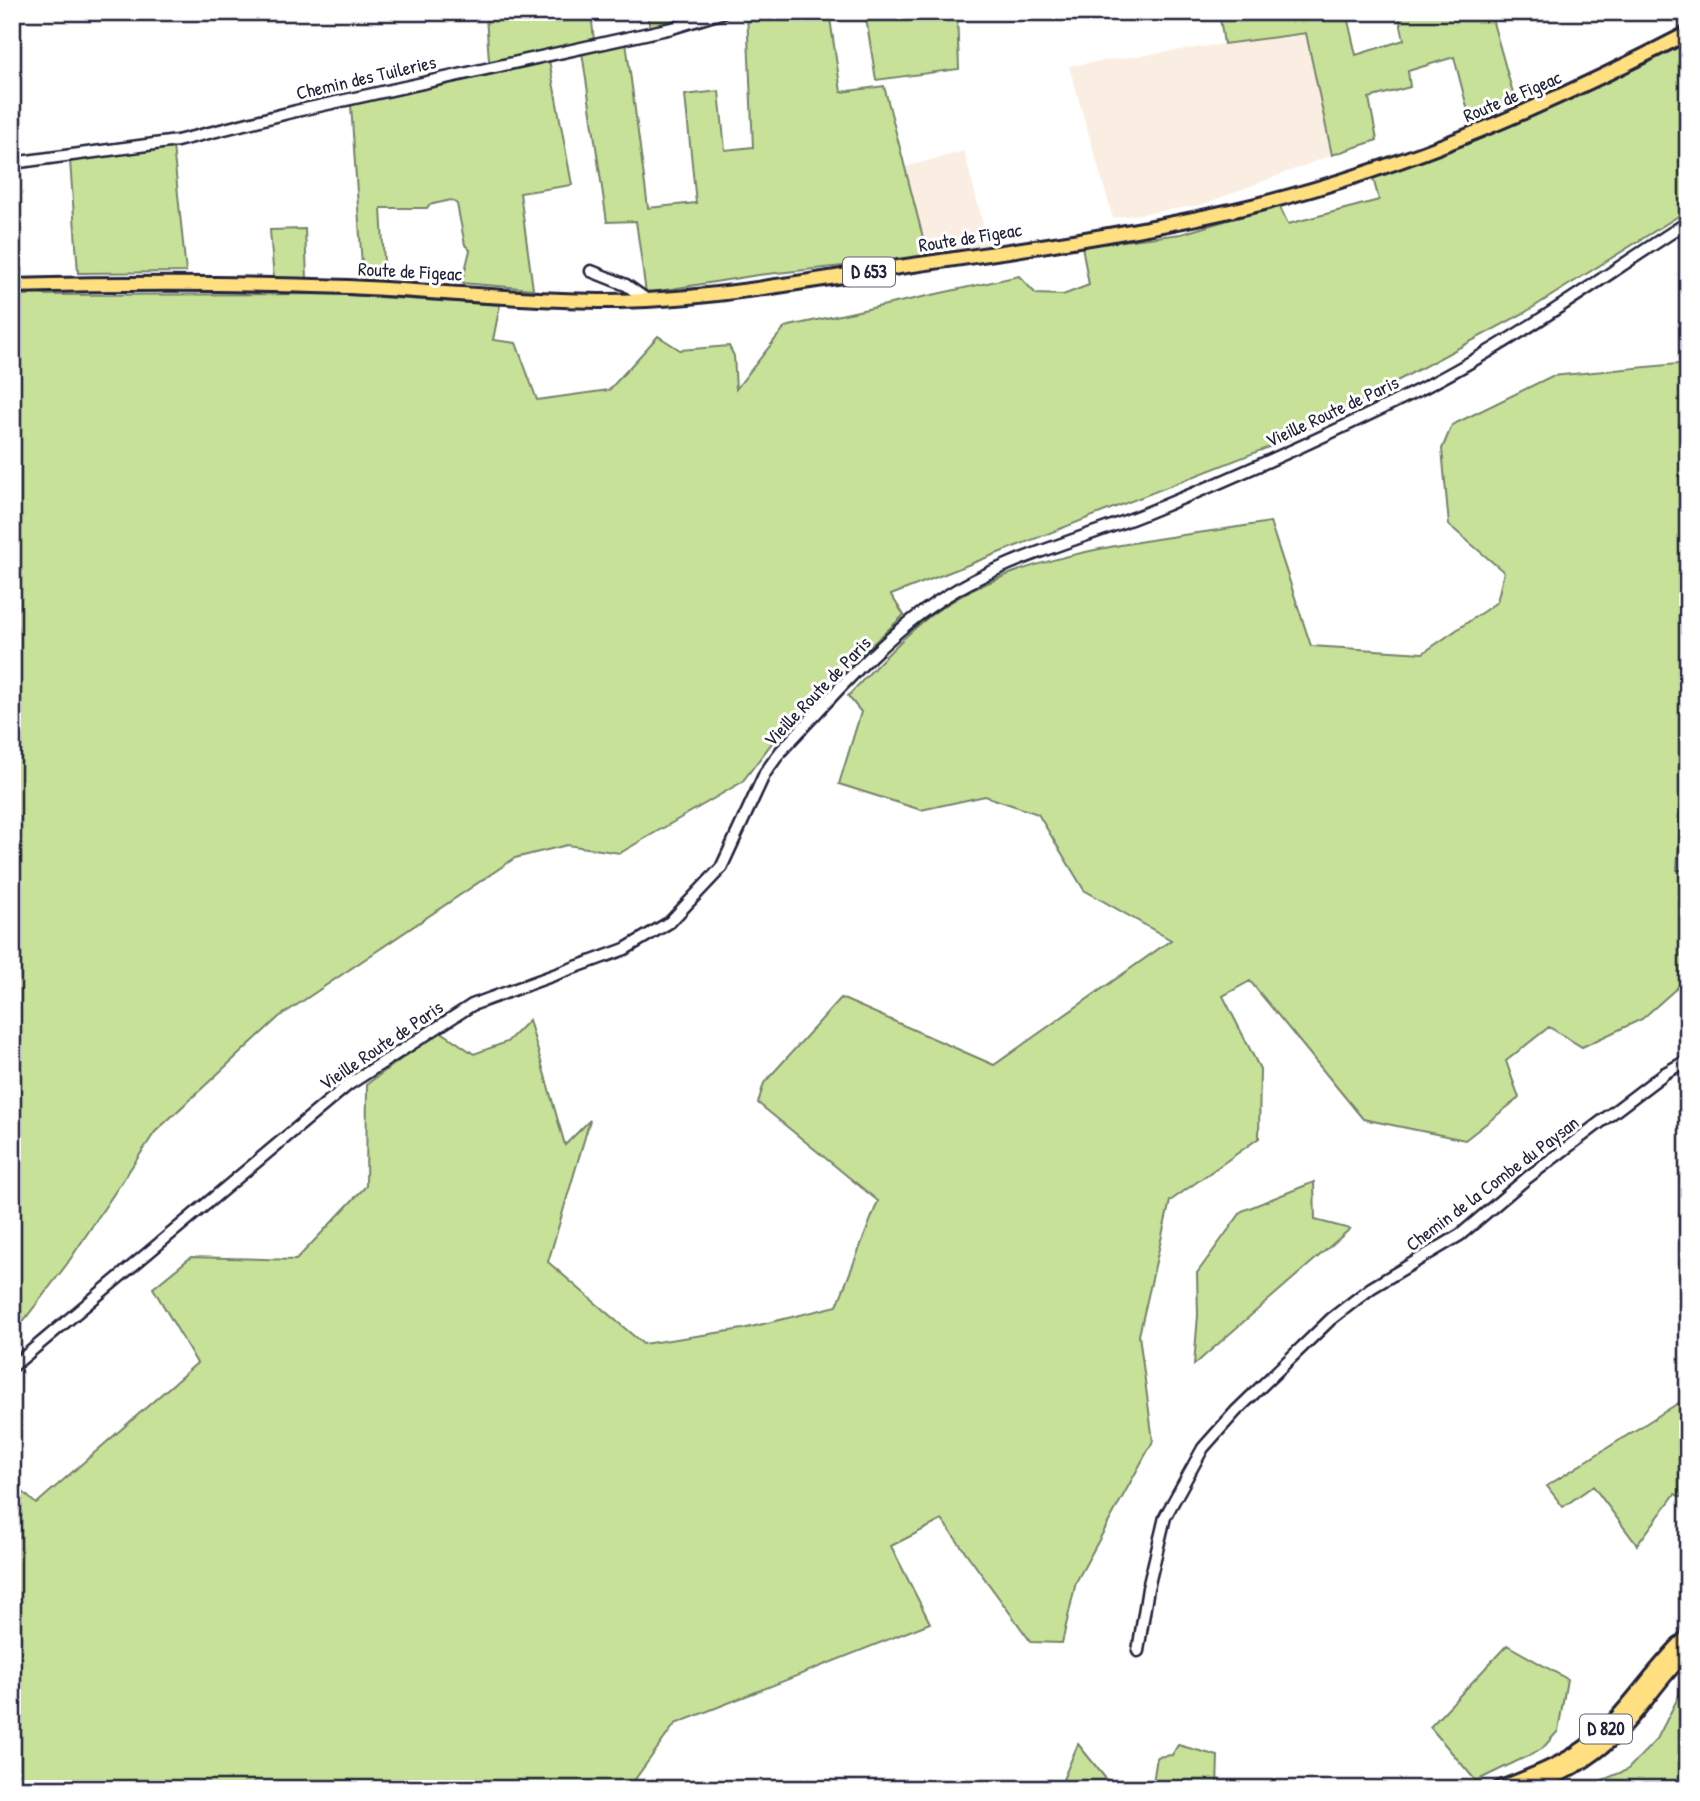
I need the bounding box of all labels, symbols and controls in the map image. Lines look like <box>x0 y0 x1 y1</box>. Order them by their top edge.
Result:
street label: Chemin des Tuileries <box>294 48 438 106</box>
street label: Route de Figeac <box>1459 63 1565 128</box>
street label: Route de Figeac <box>917 216 1024 258</box>
street label: Route de Figeac <box>357 255 463 287</box>
road number: D 653 <box>843 258 895 286</box>
street label: Vieille Route de Paris <box>1261 369 1403 453</box>
street label: Vieille Route de Paris <box>758 630 876 752</box>
street label: Vieille Route de Paris <box>314 994 448 1096</box>
street label: Chemin de la Combe du Paysan <box>1400 1109 1584 1257</box>
road number: D 820 <box>1580 1714 1632 1744</box>

